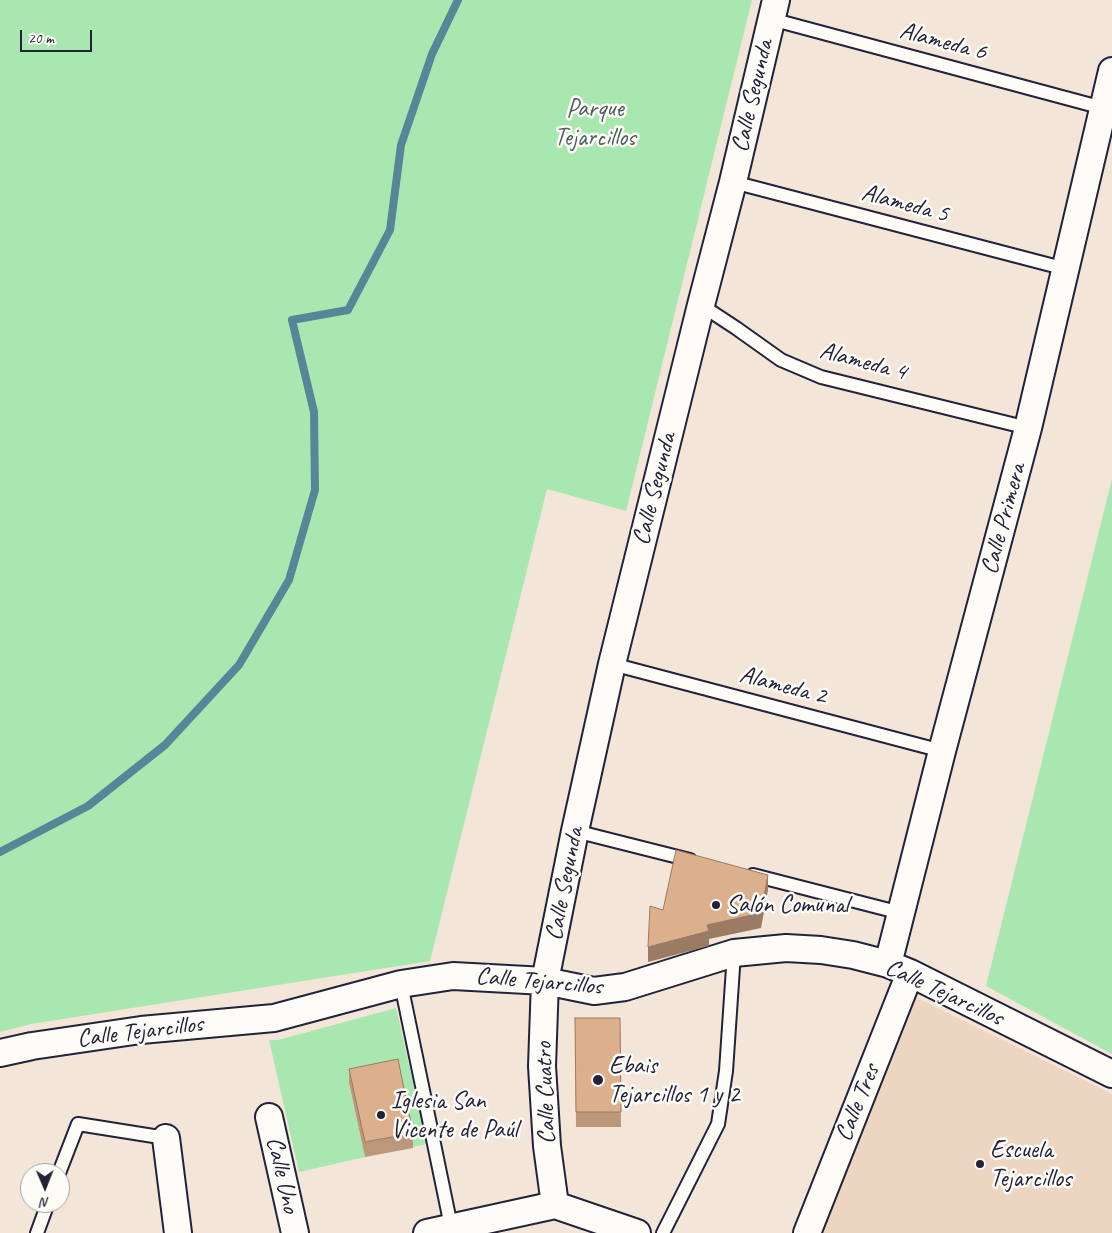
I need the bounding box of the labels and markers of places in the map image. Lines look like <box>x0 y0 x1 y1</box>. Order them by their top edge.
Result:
place label: Salón Comunal <box>726 890 849 920</box>
marker: Salón Comunal <box>710 899 722 911</box>
place label: Ebais Tejarcillos 1 y 2 <box>609 1051 739 1110</box>
marker: Ebais Tejarcillos 1 y 2 <box>591 1073 605 1087</box>
place label: Iglesia San Vicente de Paúl <box>391 1086 518 1145</box>
marker: Iglesia San Vicente de Paúl <box>375 1109 387 1121</box>
place label: Escuela Tejarcillos <box>990 1135 1071 1194</box>
marker: Escuela Tejarcillos <box>974 1158 986 1170</box>

